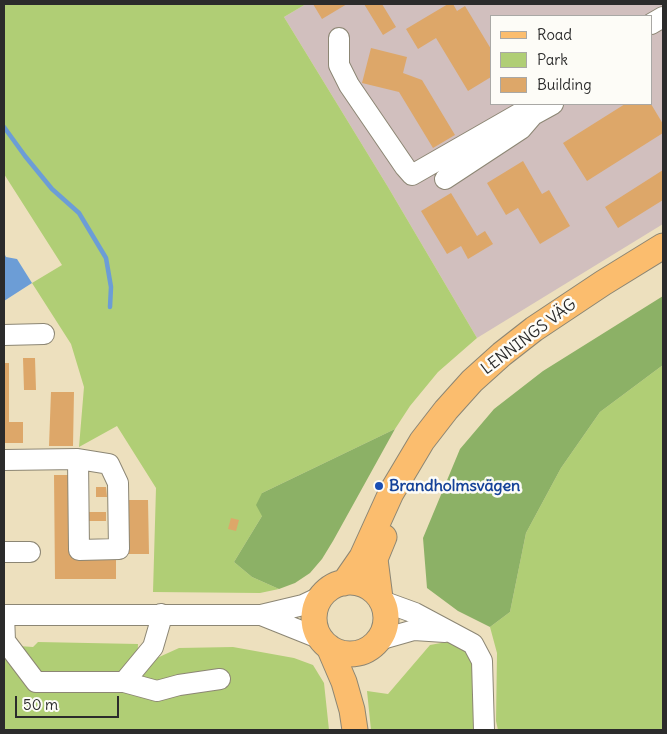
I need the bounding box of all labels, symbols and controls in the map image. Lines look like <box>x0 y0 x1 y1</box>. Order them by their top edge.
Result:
legend <box>490 15 652 105</box>
text: Road <box>537 25 572 44</box>
text: Park <box>537 50 568 69</box>
text: Building <box>537 75 592 94</box>
street label: LENNINGS VÄG <box>478 295 580 379</box>
place label: Brandholmsvägen <box>389 476 520 496</box>
marker: Brandholmsvägen <box>373 480 385 492</box>
scale bar <box>18 686 121 718</box>
text: 50 m <box>23 695 58 714</box>

